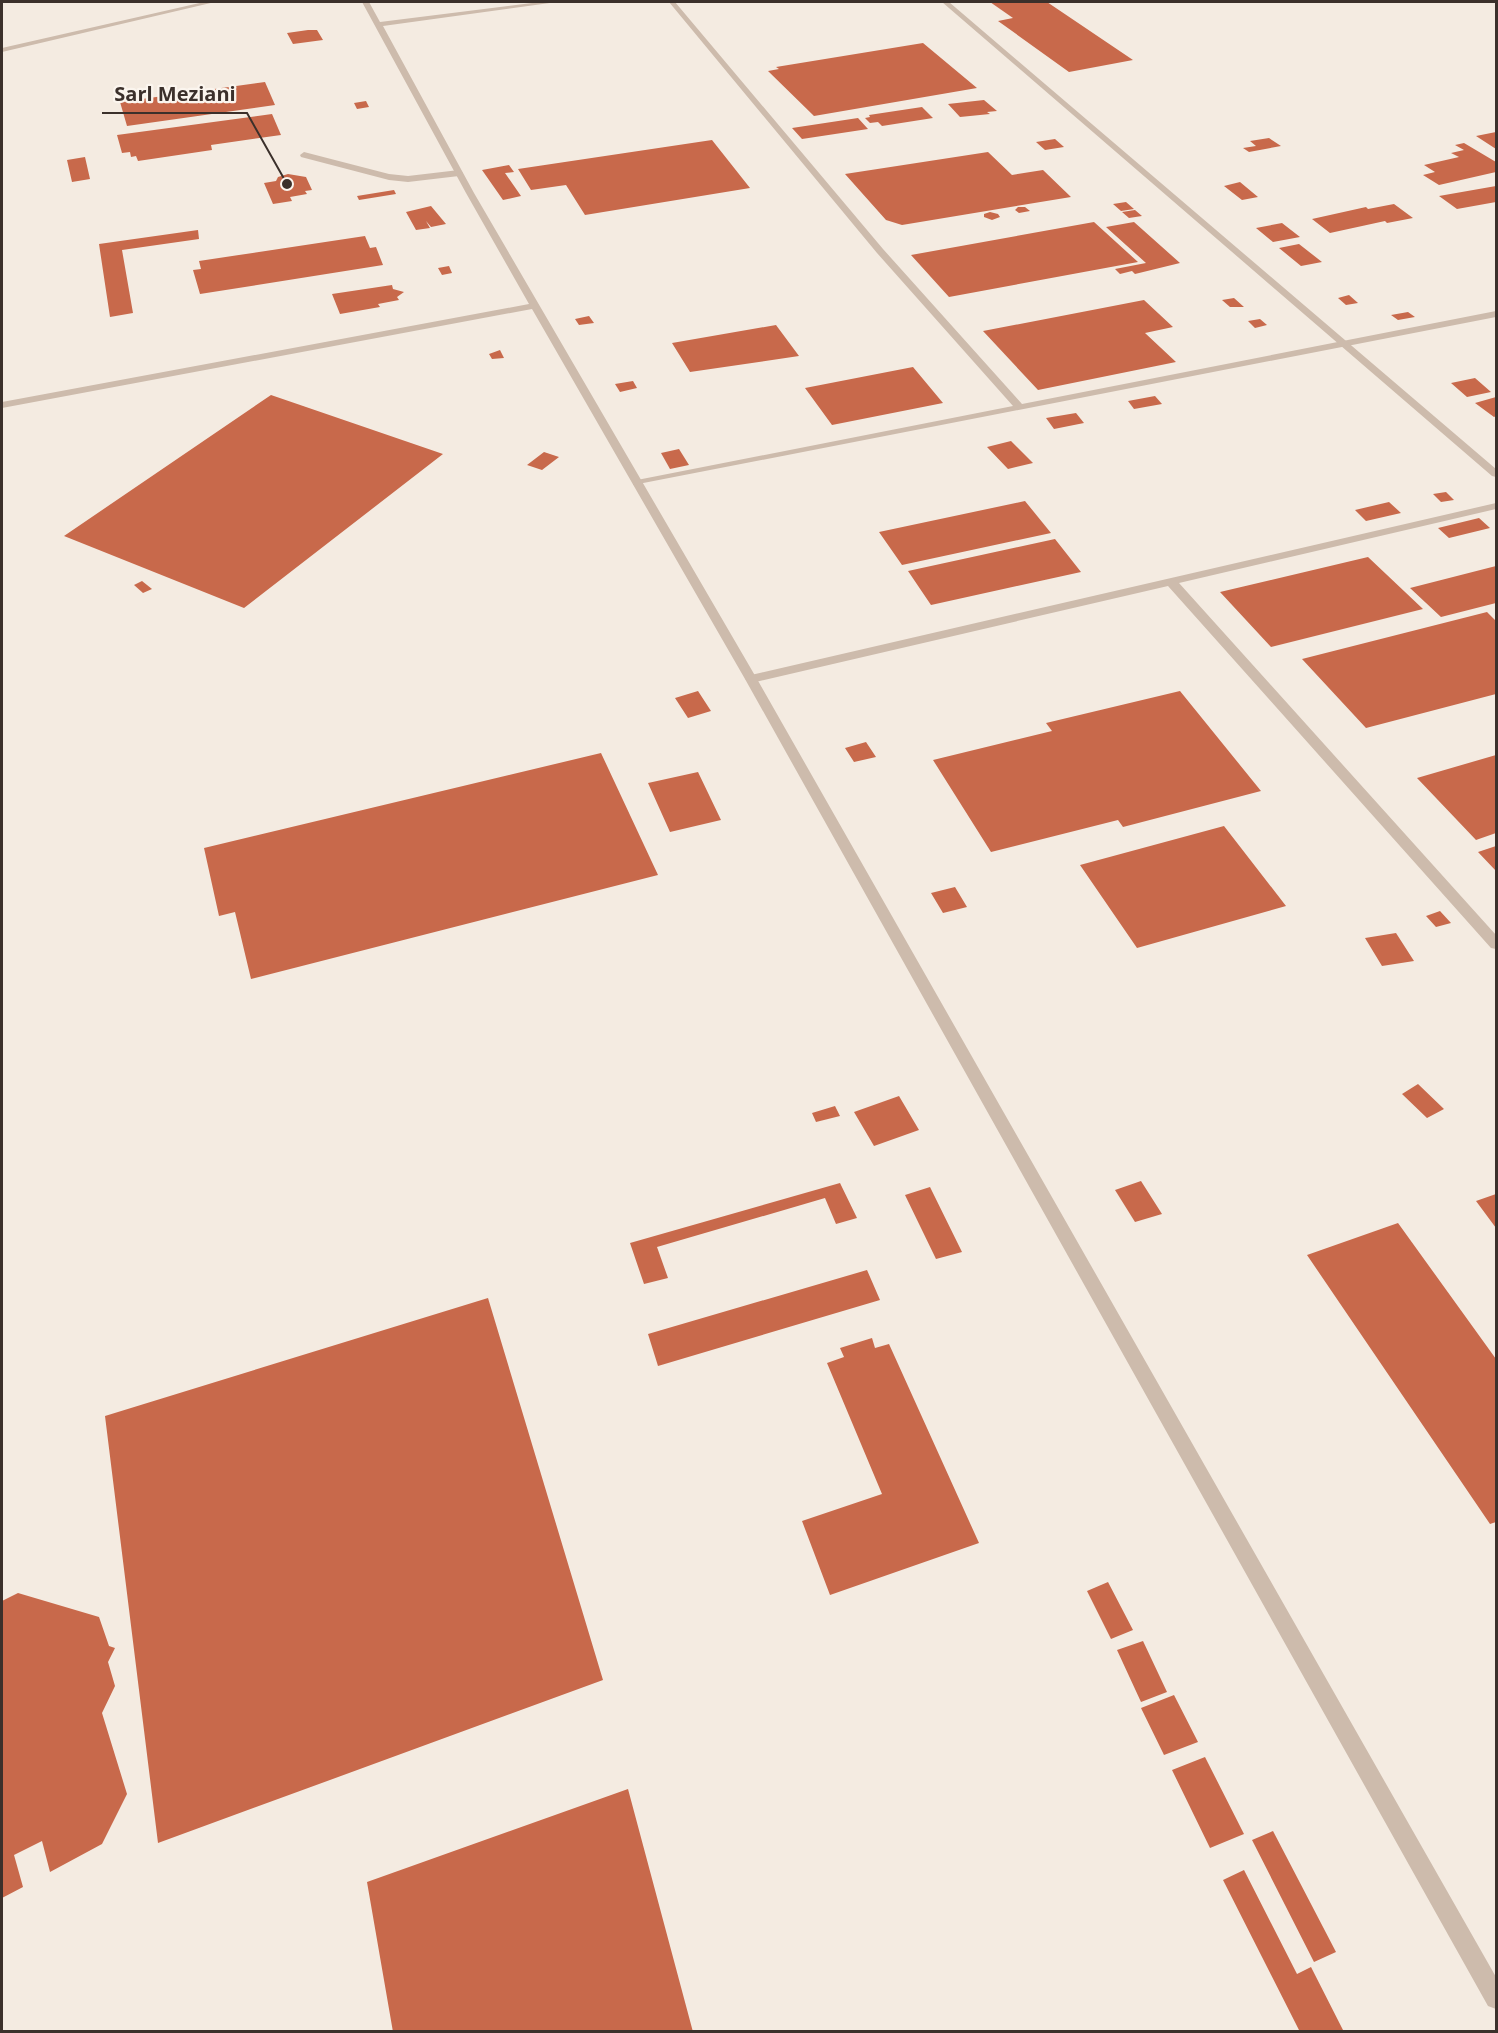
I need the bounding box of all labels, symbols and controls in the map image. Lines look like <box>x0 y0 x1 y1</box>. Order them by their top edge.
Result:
callout: Sarl Meziani <box>102 75 247 113</box>
text: Sarl Meziani <box>114 80 236 107</box>

